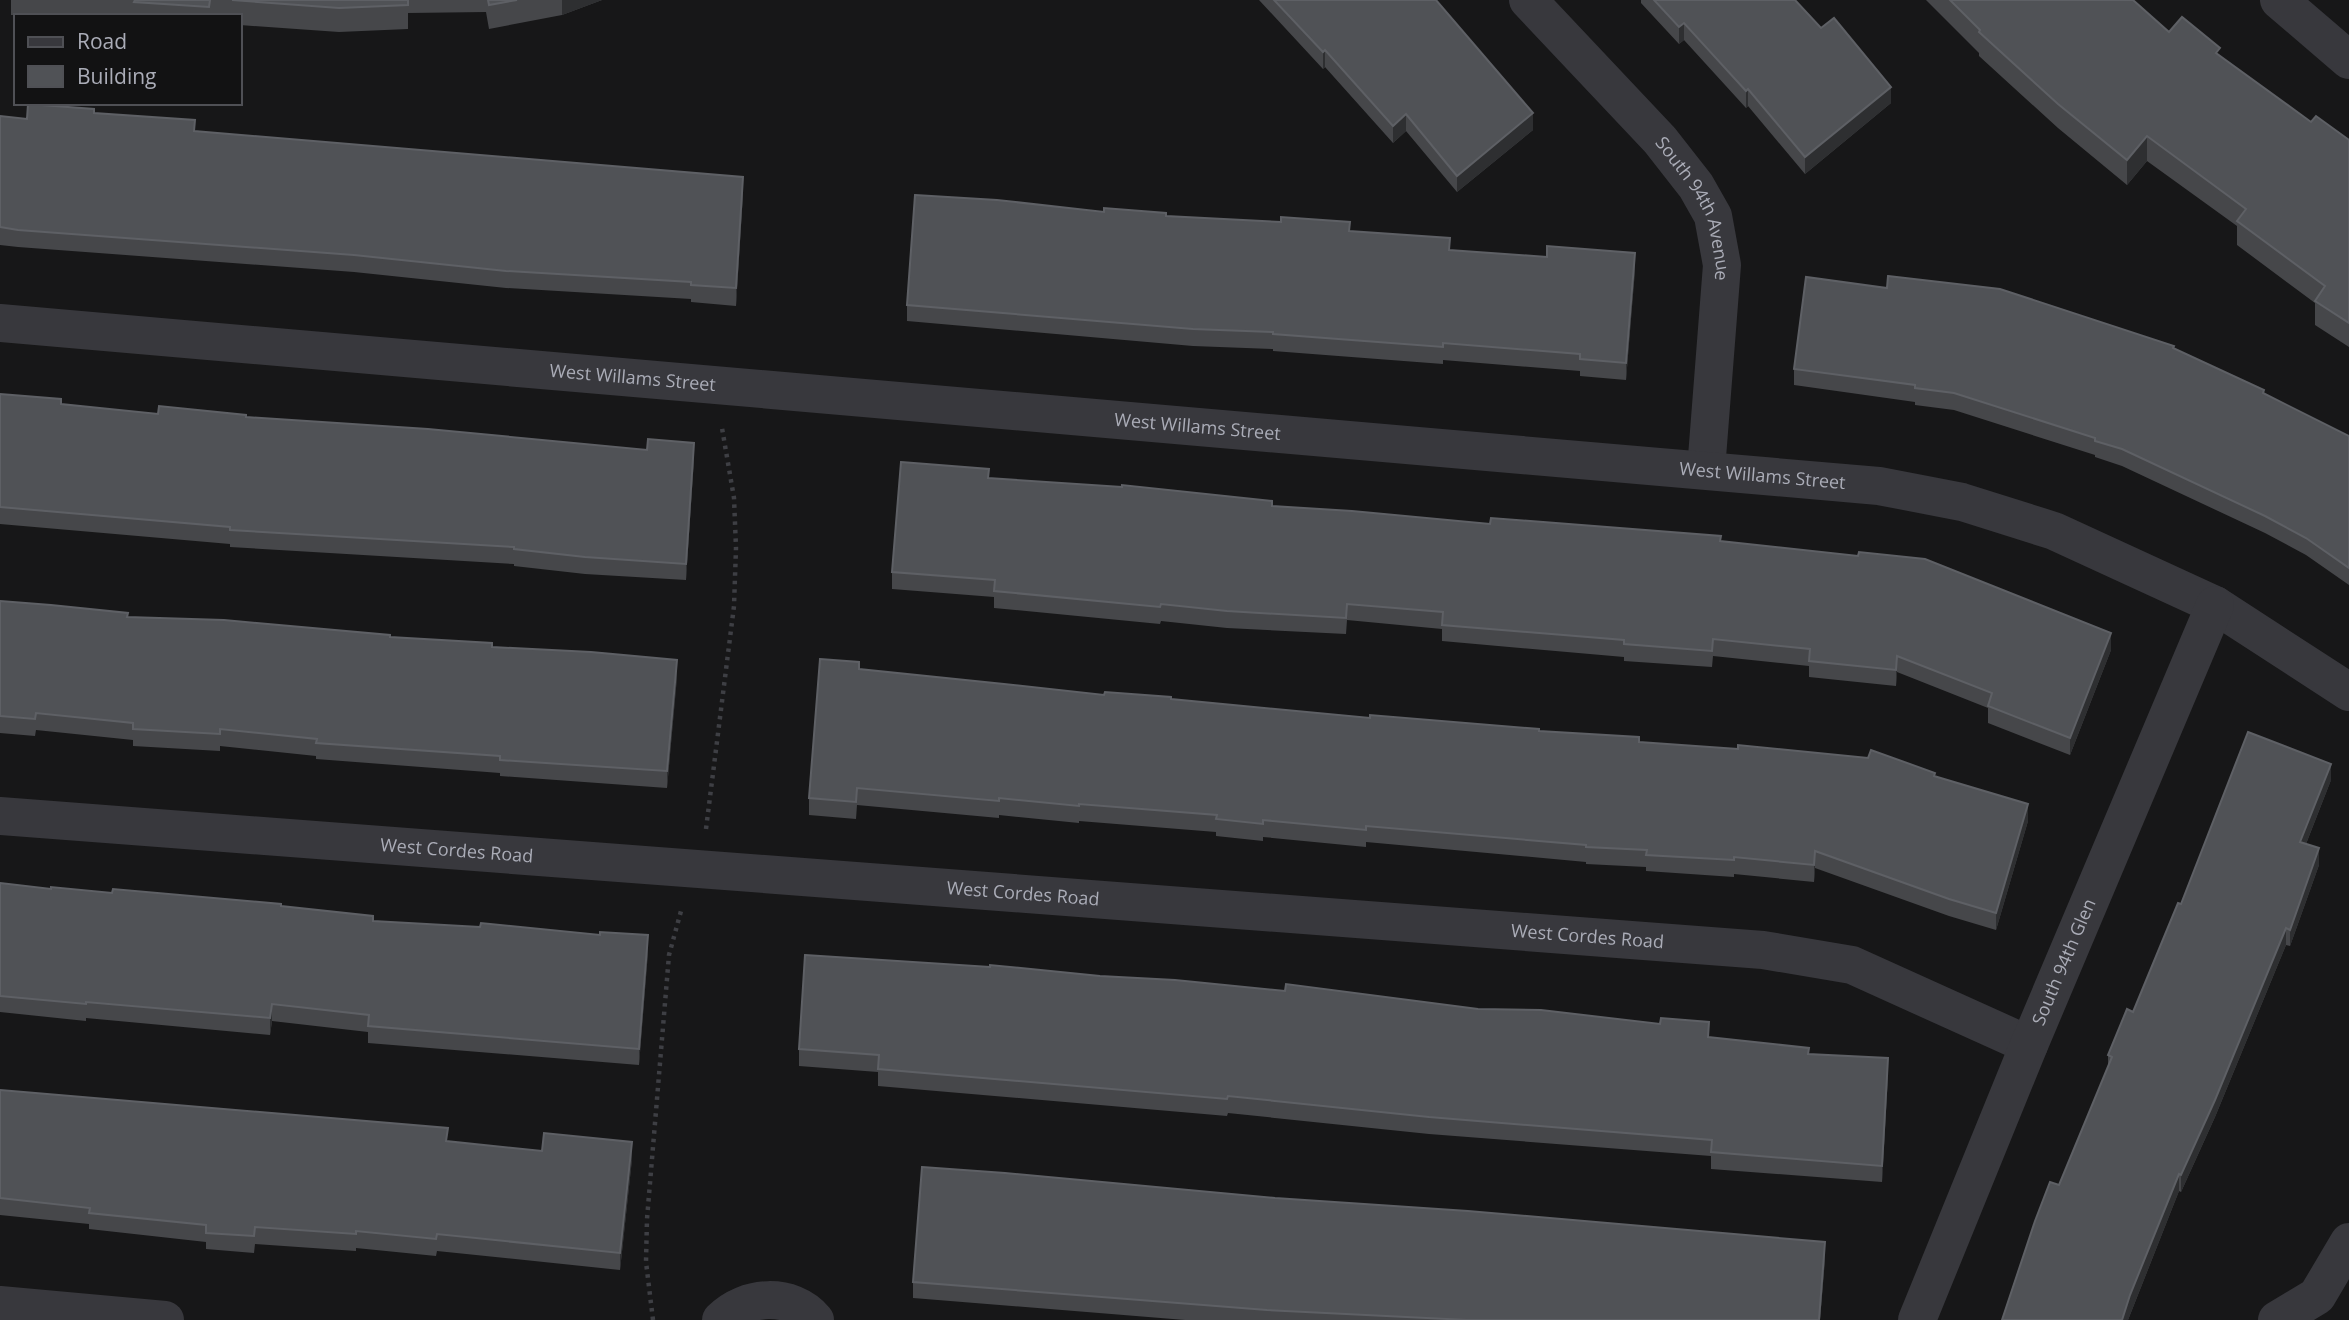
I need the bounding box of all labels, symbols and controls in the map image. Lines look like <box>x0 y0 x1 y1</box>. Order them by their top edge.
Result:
legend <box>14 14 242 105</box>
text: Road <box>77 27 127 55</box>
text: Building <box>77 62 156 90</box>
street label: South 94th Avenue <box>1651 131 1736 282</box>
street label: West Willams Street <box>549 358 717 396</box>
street label: West Willams Street <box>1113 407 1282 445</box>
street label: West Willams Street <box>1678 456 1847 494</box>
street label: West Cordes Road <box>379 832 534 867</box>
street label: West Cordes Road <box>946 875 1100 911</box>
street label: South 94th Glen <box>2026 895 2101 1029</box>
street label: West Cordes Road <box>1510 918 1665 953</box>

